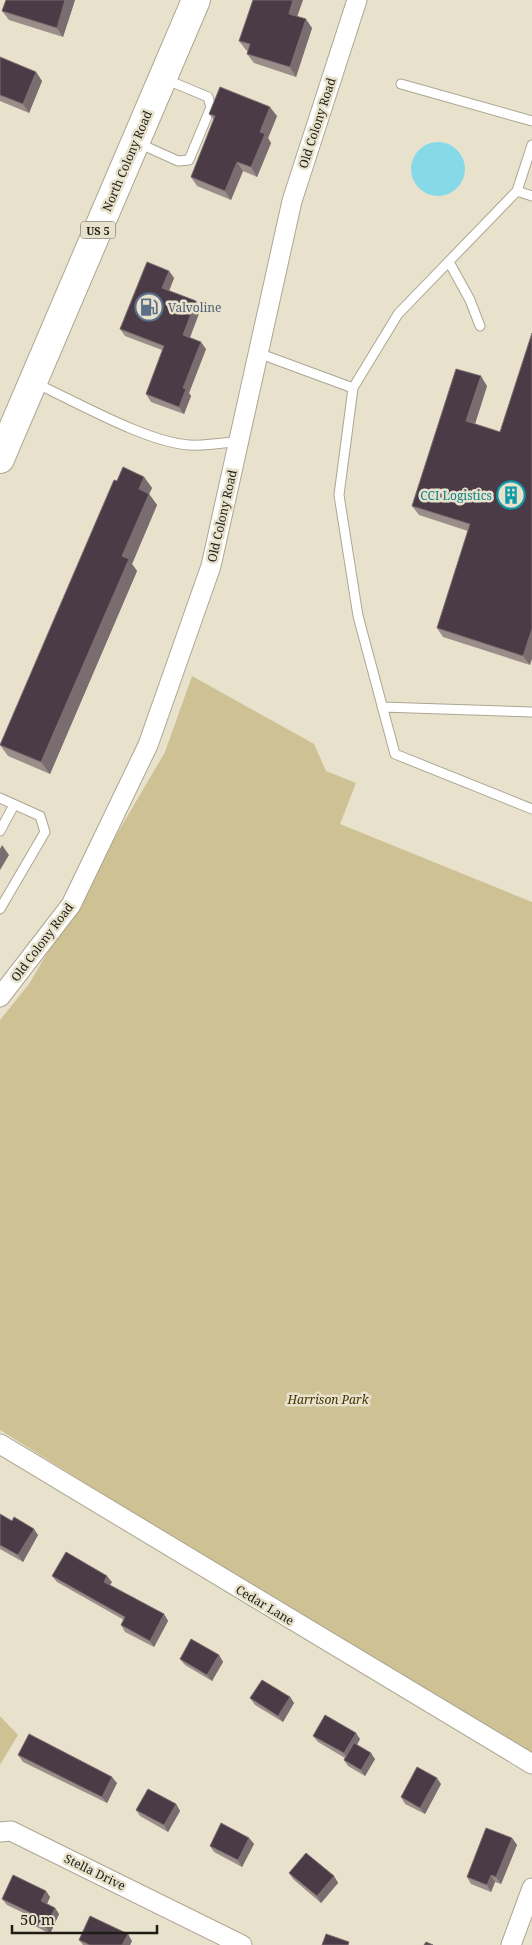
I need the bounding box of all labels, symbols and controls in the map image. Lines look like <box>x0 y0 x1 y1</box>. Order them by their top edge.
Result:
street label: Old Colony Road <box>294 75 340 171</box>
street label: North Colony Road <box>98 107 156 214</box>
road number: US 5 <box>80 222 116 238</box>
fuel station icon: Valvoline <box>134 292 164 322</box>
place label: Valvoline <box>168 299 221 316</box>
street label: Old Colony Road <box>203 468 241 564</box>
building icon: CCI Logistics <box>496 480 526 510</box>
place label: CCI Logistics <box>420 487 492 504</box>
street label: Old Colony Road <box>7 899 78 985</box>
park label: Harrison Park <box>287 1391 370 1408</box>
street label: Cedar Lane <box>233 1581 297 1629</box>
street label: Stella Drive <box>62 1850 128 1894</box>
scale bar <box>12 1902 158 1934</box>
text: 50 m <box>20 1909 55 1929</box>

